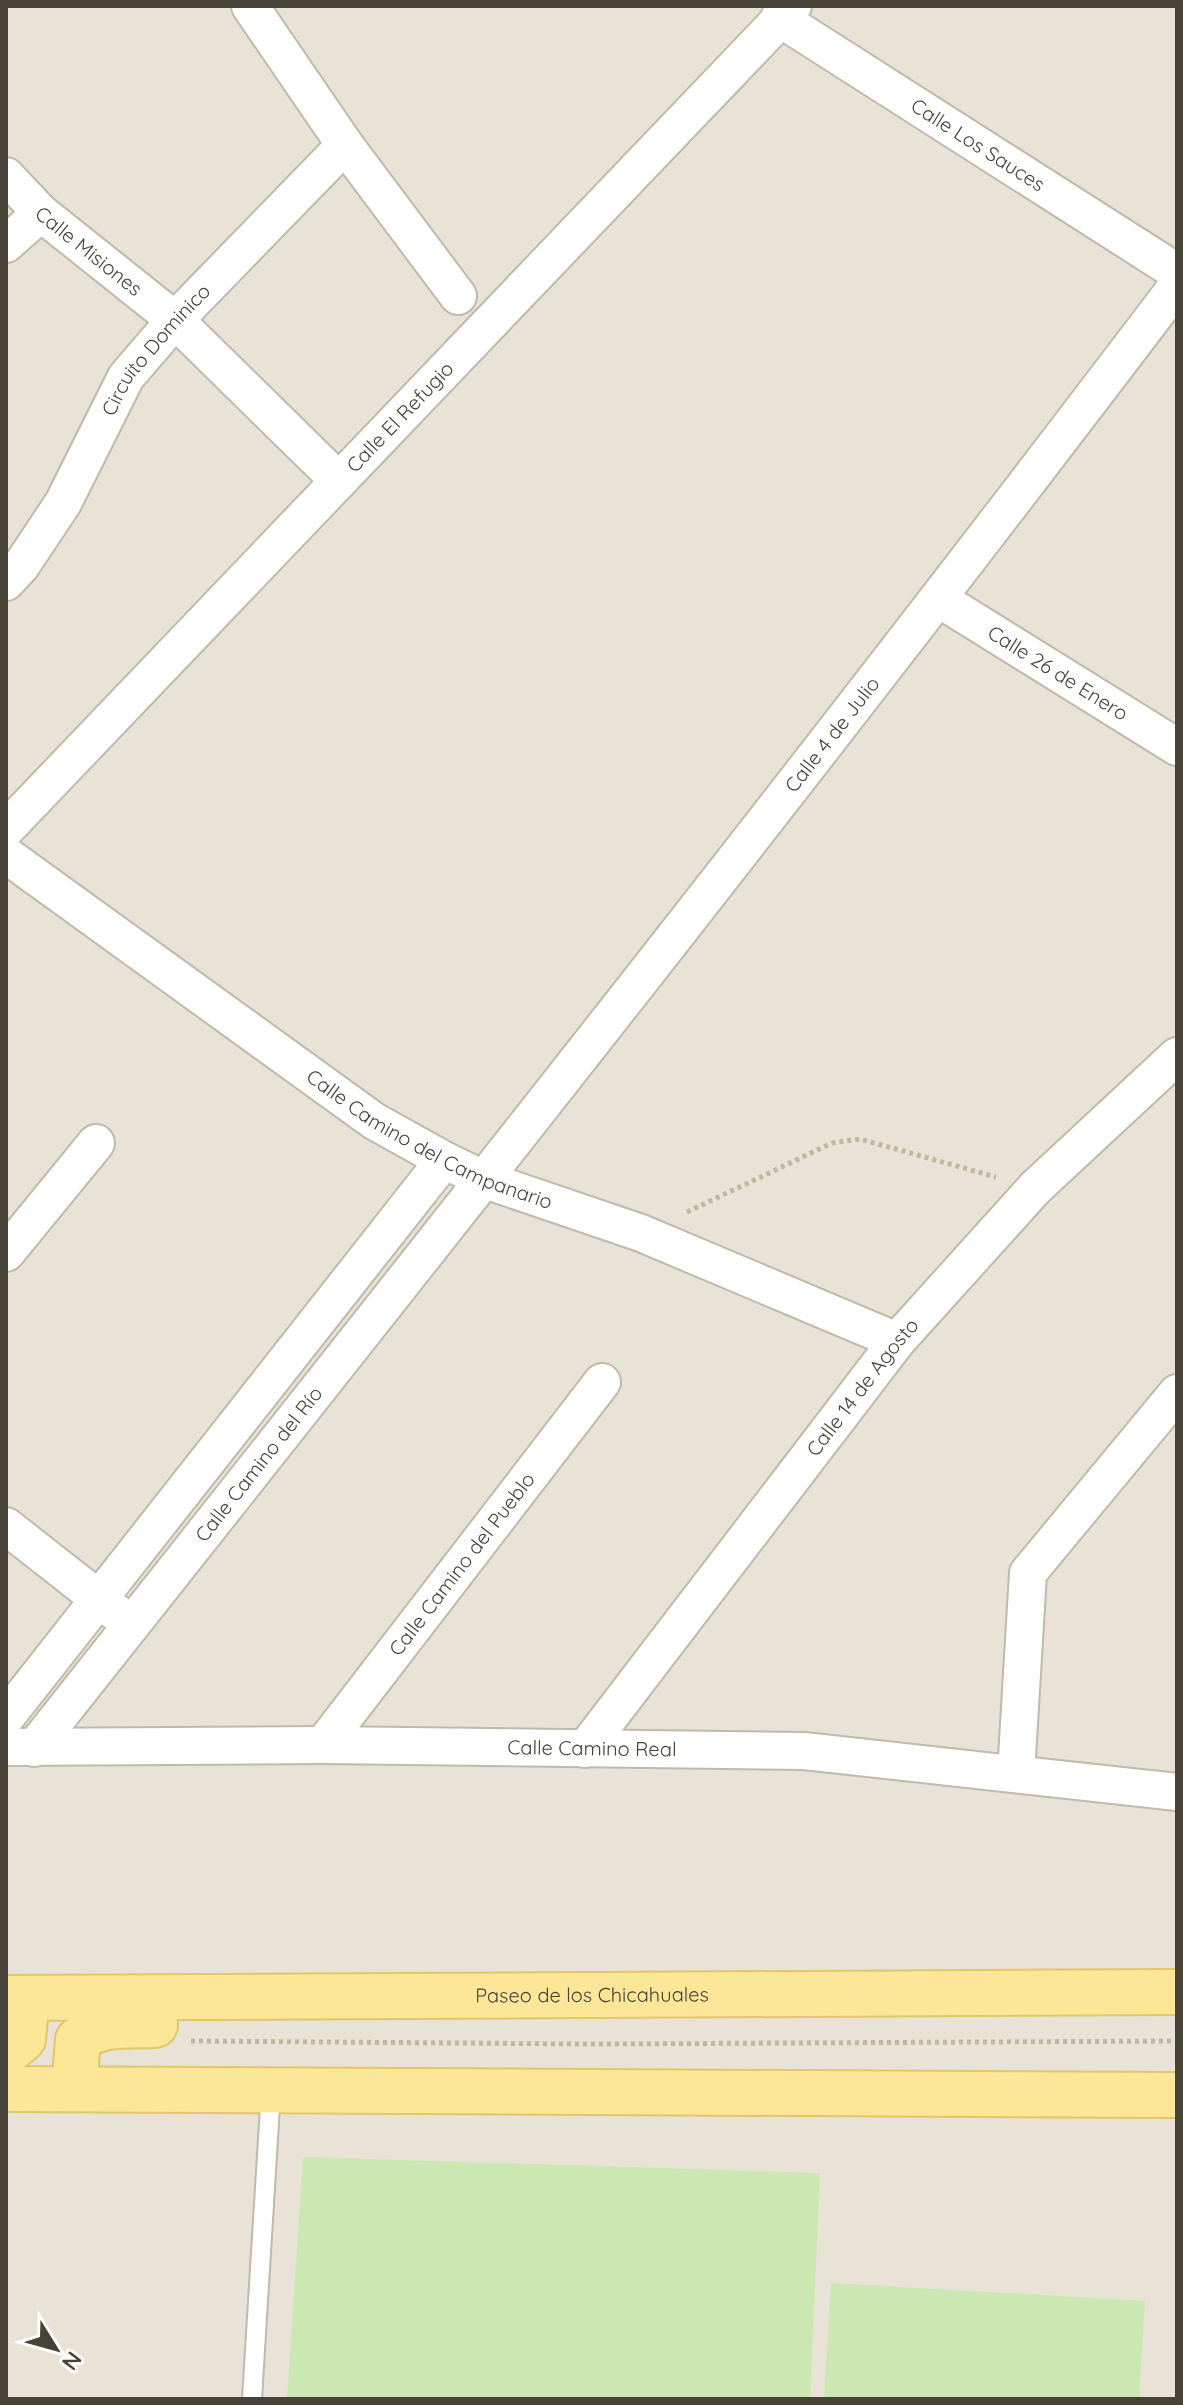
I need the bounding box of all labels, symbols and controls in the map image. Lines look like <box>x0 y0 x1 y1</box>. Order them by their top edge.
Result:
street label: Calle Los Sauces <box>906 93 1050 197</box>
street label: Calle Misiones <box>31 200 148 301</box>
street label: Circuito Dominico <box>96 278 215 420</box>
street label: Calle El Refugio <box>341 356 458 477</box>
street label: Calle 26 de Enero <box>983 619 1133 726</box>
street label: Calle 4 de Julio <box>779 671 885 797</box>
street label: Calle Camino del Campanario <box>302 1063 556 1214</box>
street label: Calle 14 de Agosto <box>801 1313 924 1461</box>
street label: Calle Camino del Río <box>189 1381 327 1547</box>
street label: Calle Camino del Pueblo <box>383 1467 540 1661</box>
street label: Calle Camino Real <box>507 1734 677 1761</box>
street label: Paseo de los Chicahuales <box>475 1981 709 2008</box>
north arrow <box>16 2309 96 2389</box>
text: N <box>56 2346 88 2376</box>

